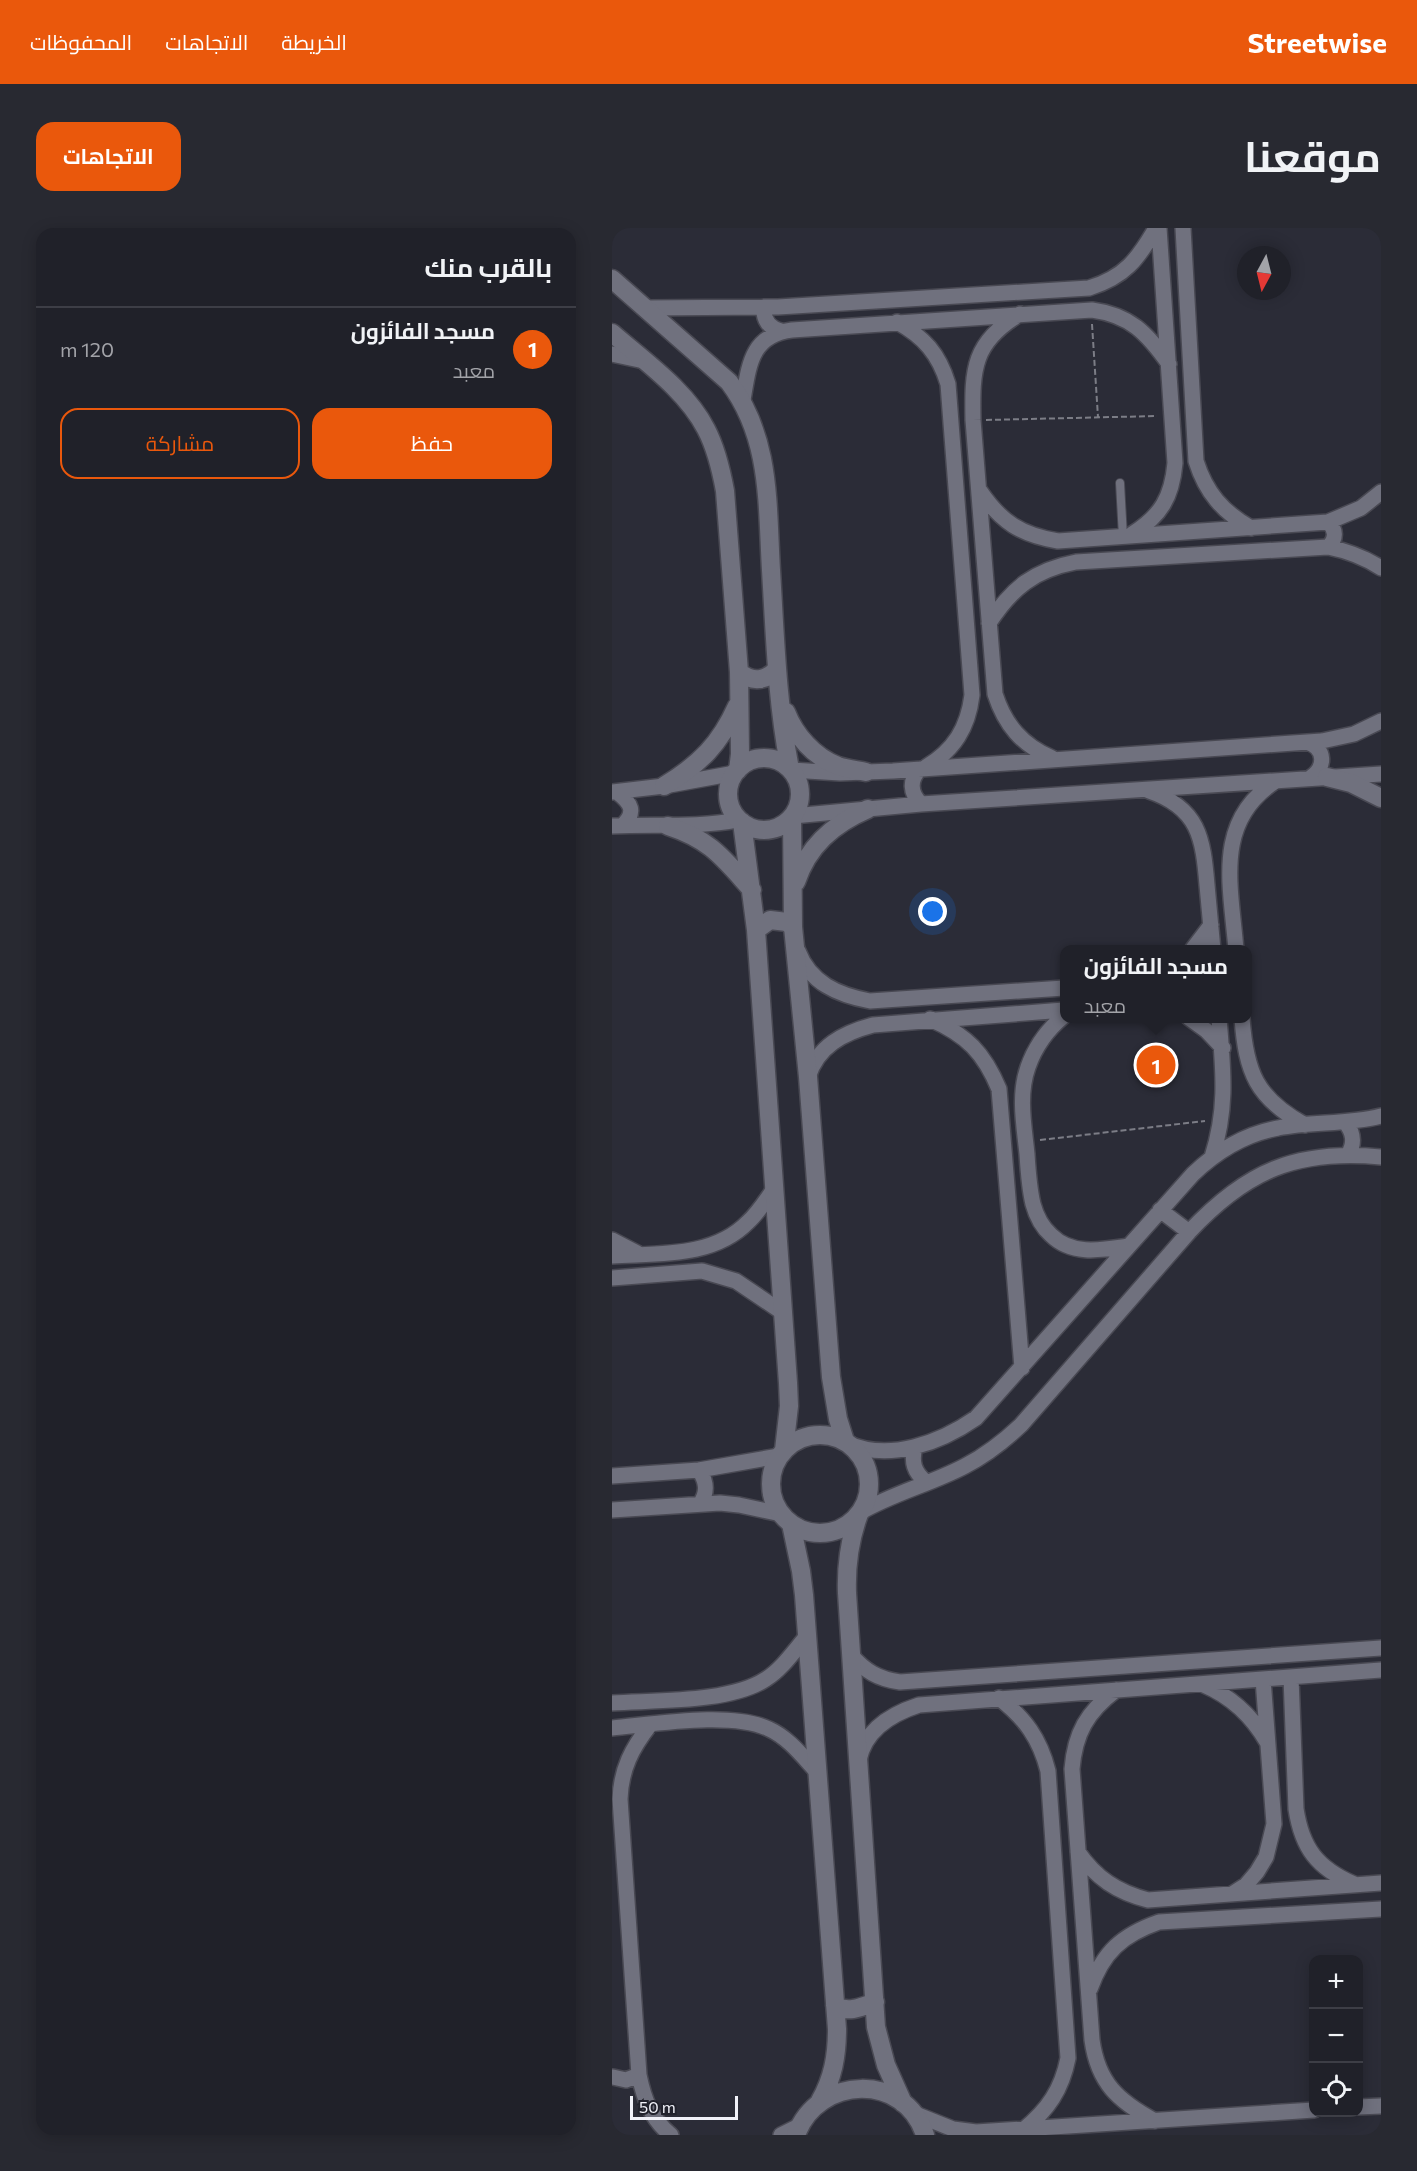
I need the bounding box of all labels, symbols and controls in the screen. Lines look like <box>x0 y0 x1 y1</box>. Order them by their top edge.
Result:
text: Streetwise <box>1247 25 1387 59</box>
text: المحفوظات <box>30 29 132 54</box>
text: الاتجاهات <box>165 29 248 54</box>
text: الخريطة <box>281 29 347 54</box>
button: الاتجاهات <box>36 122 181 191</box>
text: موقعنا <box>1244 129 1381 181</box>
north arrow <box>1237 246 1291 300</box>
text: بالقرب منك <box>424 251 552 282</box>
text: مسجد الفائزون <box>351 317 495 344</box>
text: 120 m <box>60 337 114 361</box>
text: 1 <box>528 337 537 361</box>
text: معبد <box>453 358 495 382</box>
button: مشاركة <box>60 408 300 479</box>
button: حفظ <box>312 408 552 479</box>
your location <box>918 897 947 926</box>
popup <box>1060 945 1252 1023</box>
text: مسجد الفائزون <box>1084 952 1228 979</box>
text: معبد <box>1084 993 1126 1017</box>
pin: 1 <box>1136 1042 1176 1088</box>
map controls <box>1309 1955 1363 2117</box>
button: + <box>1309 1955 1363 2009</box>
button: − <box>1309 2009 1363 2063</box>
button: locate <box>1309 2063 1363 2117</box>
scale bar <box>630 2093 738 2120</box>
text: 50 m <box>639 2097 676 2116</box>

